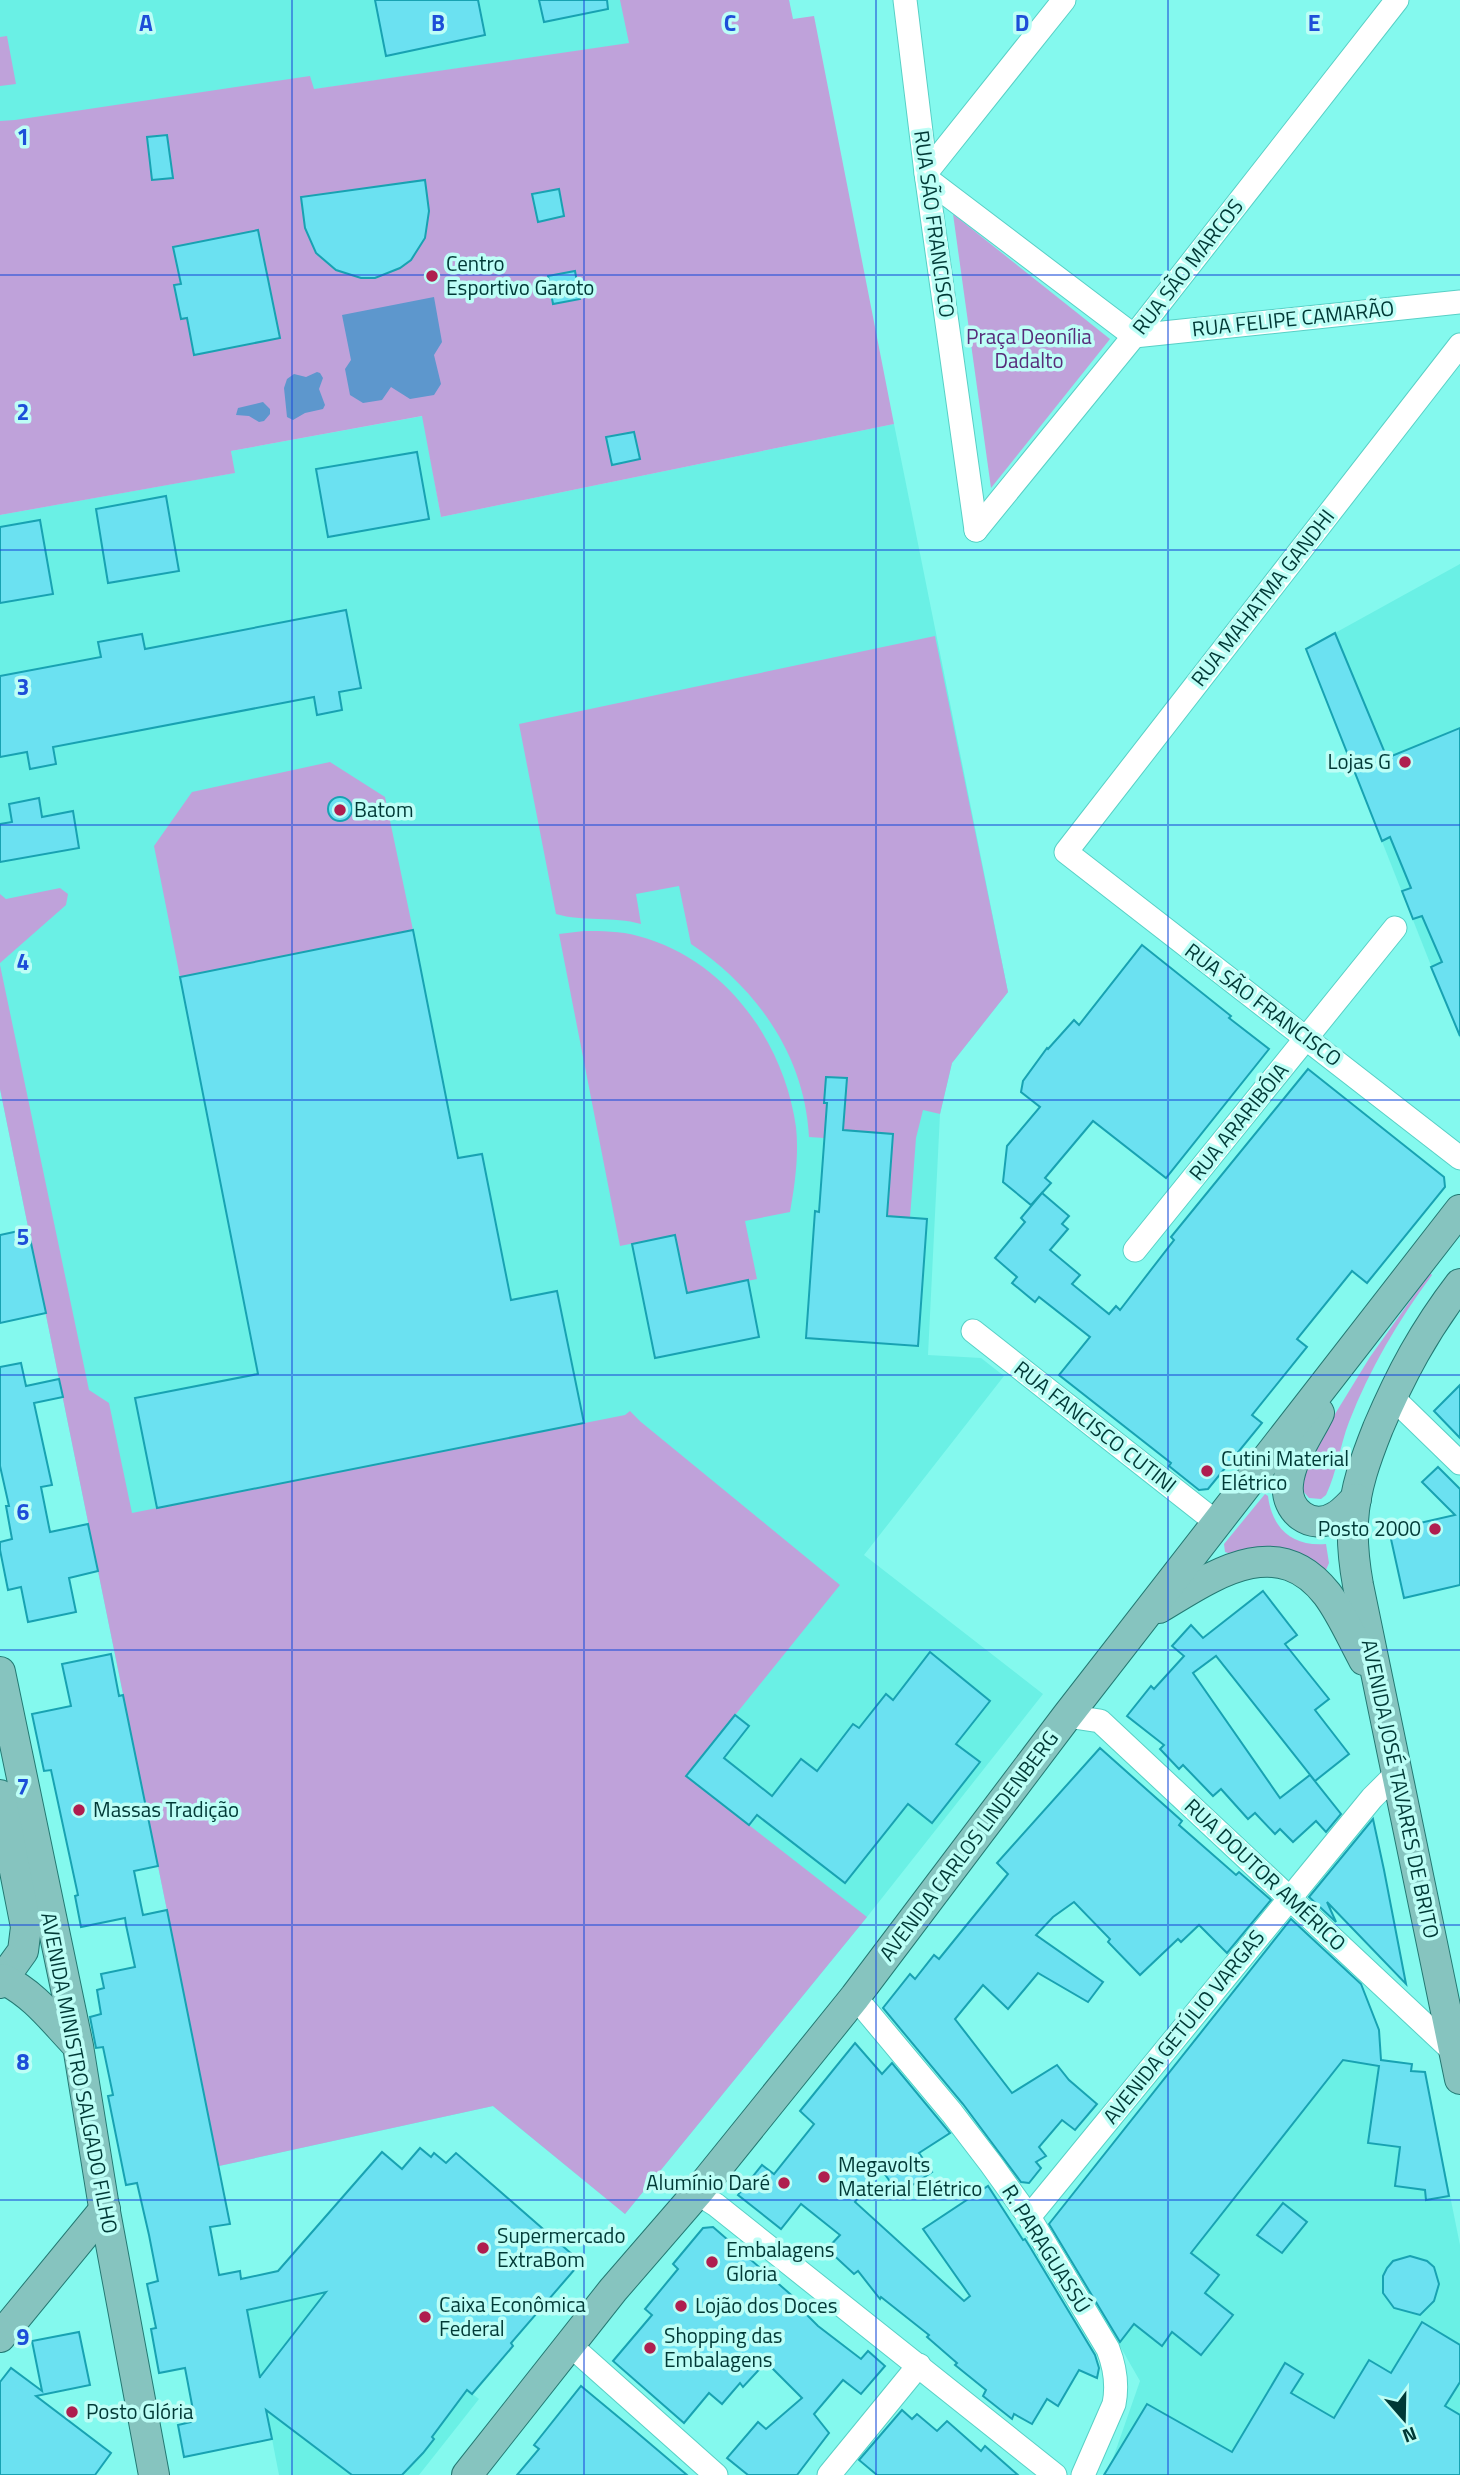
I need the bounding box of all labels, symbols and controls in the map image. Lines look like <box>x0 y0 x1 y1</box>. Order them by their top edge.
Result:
text: A <box>139 5 153 40</box>
text: B <box>431 5 445 40</box>
text: C <box>724 5 736 40</box>
text: D <box>1015 5 1029 40</box>
text: E <box>1308 5 1320 40</box>
text: 1 <box>17 119 29 154</box>
street label: RUA SÃO FRANCISCO <box>906 128 964 320</box>
street label: RUA SÃO MARCOS <box>1124 192 1251 341</box>
place label: Centro Esportivo Garoto <box>446 247 594 303</box>
marker: Centro Esportivo Garoto <box>424 268 440 284</box>
street label: RUA FELIPE CAMARÃO <box>1190 291 1396 345</box>
park label: Praça Deonília Dadalto <box>966 320 1092 376</box>
text: 2 <box>17 394 29 429</box>
street label: RUA MAHATMA GANDHI <box>1183 502 1342 693</box>
text: 3 <box>17 669 29 704</box>
place label: Lojas G <box>1328 745 1391 777</box>
marker: Lojas G <box>1397 754 1413 770</box>
place label: Batom <box>354 793 413 825</box>
marker: Batom <box>332 802 348 818</box>
street label: RUA SÃO FRANCISCO <box>1179 935 1349 1074</box>
text: 4 <box>17 944 29 979</box>
street label: RUA ARARIBÓIA <box>1181 1055 1296 1187</box>
text: 5 <box>17 1219 29 1254</box>
street label: RUA FANCISCO CUTINI <box>1007 1352 1184 1500</box>
place label: Cutini Material Elétrico <box>1221 1442 1349 1498</box>
marker: Cutini Material Elétrico <box>1199 1463 1215 1479</box>
text: 6 <box>17 1494 30 1529</box>
place label: Posto 2000 <box>1318 1512 1421 1544</box>
marker: Posto 2000 <box>1427 1521 1443 1537</box>
street label: AVENIDA JOSÉ TAVARES DE BRITO <box>1354 1636 1448 1941</box>
street label: AVENIDA CARLOS LINDENBERG <box>871 1724 1066 1967</box>
text: 7 <box>17 1769 29 1804</box>
street label: RUA DOUTOR AMÉRICO <box>1177 1790 1354 1958</box>
place label: Massas Tradição <box>93 1793 239 1825</box>
marker: Massas Tradição <box>71 1802 87 1818</box>
street label: AVENIDA MINISTRO SALGADO FILHO <box>33 1909 127 2236</box>
street label: AVENIDA GETÚLIO VARGAS <box>1095 1922 1272 2131</box>
text: 8 <box>17 2044 30 2079</box>
place label: Megavolts Material Elétrico <box>838 2148 982 2204</box>
place label: Alumínio Daré <box>646 2166 770 2198</box>
marker: Megavolts Material Elétrico <box>816 2169 832 2185</box>
marker: Alumínio Daré <box>776 2175 792 2191</box>
street label: R. PARAGUASSÚ <box>994 2178 1099 2319</box>
place label: Supermercado ExtraBom <box>497 2219 626 2275</box>
place label: Embalagens Gloria <box>726 2233 835 2289</box>
marker: Supermercado ExtraBom <box>475 2240 491 2256</box>
marker: Embalagens Gloria <box>704 2254 720 2270</box>
place label: Caixa Econômica Federal <box>439 2288 586 2344</box>
place label: Lojão dos Doces <box>695 2289 837 2321</box>
marker: Lojão dos Doces <box>673 2298 689 2314</box>
marker: Caixa Econômica Federal <box>417 2309 433 2325</box>
text: 9 <box>17 2319 30 2354</box>
place label: Shopping das Embalagens <box>664 2319 783 2375</box>
marker: Shopping das Embalagens <box>642 2340 658 2356</box>
north arrow <box>1369 2384 1439 2454</box>
place label: Posto Glória <box>86 2395 194 2427</box>
marker: Posto Glória <box>64 2404 80 2420</box>
text: N <box>1399 2420 1421 2451</box>

